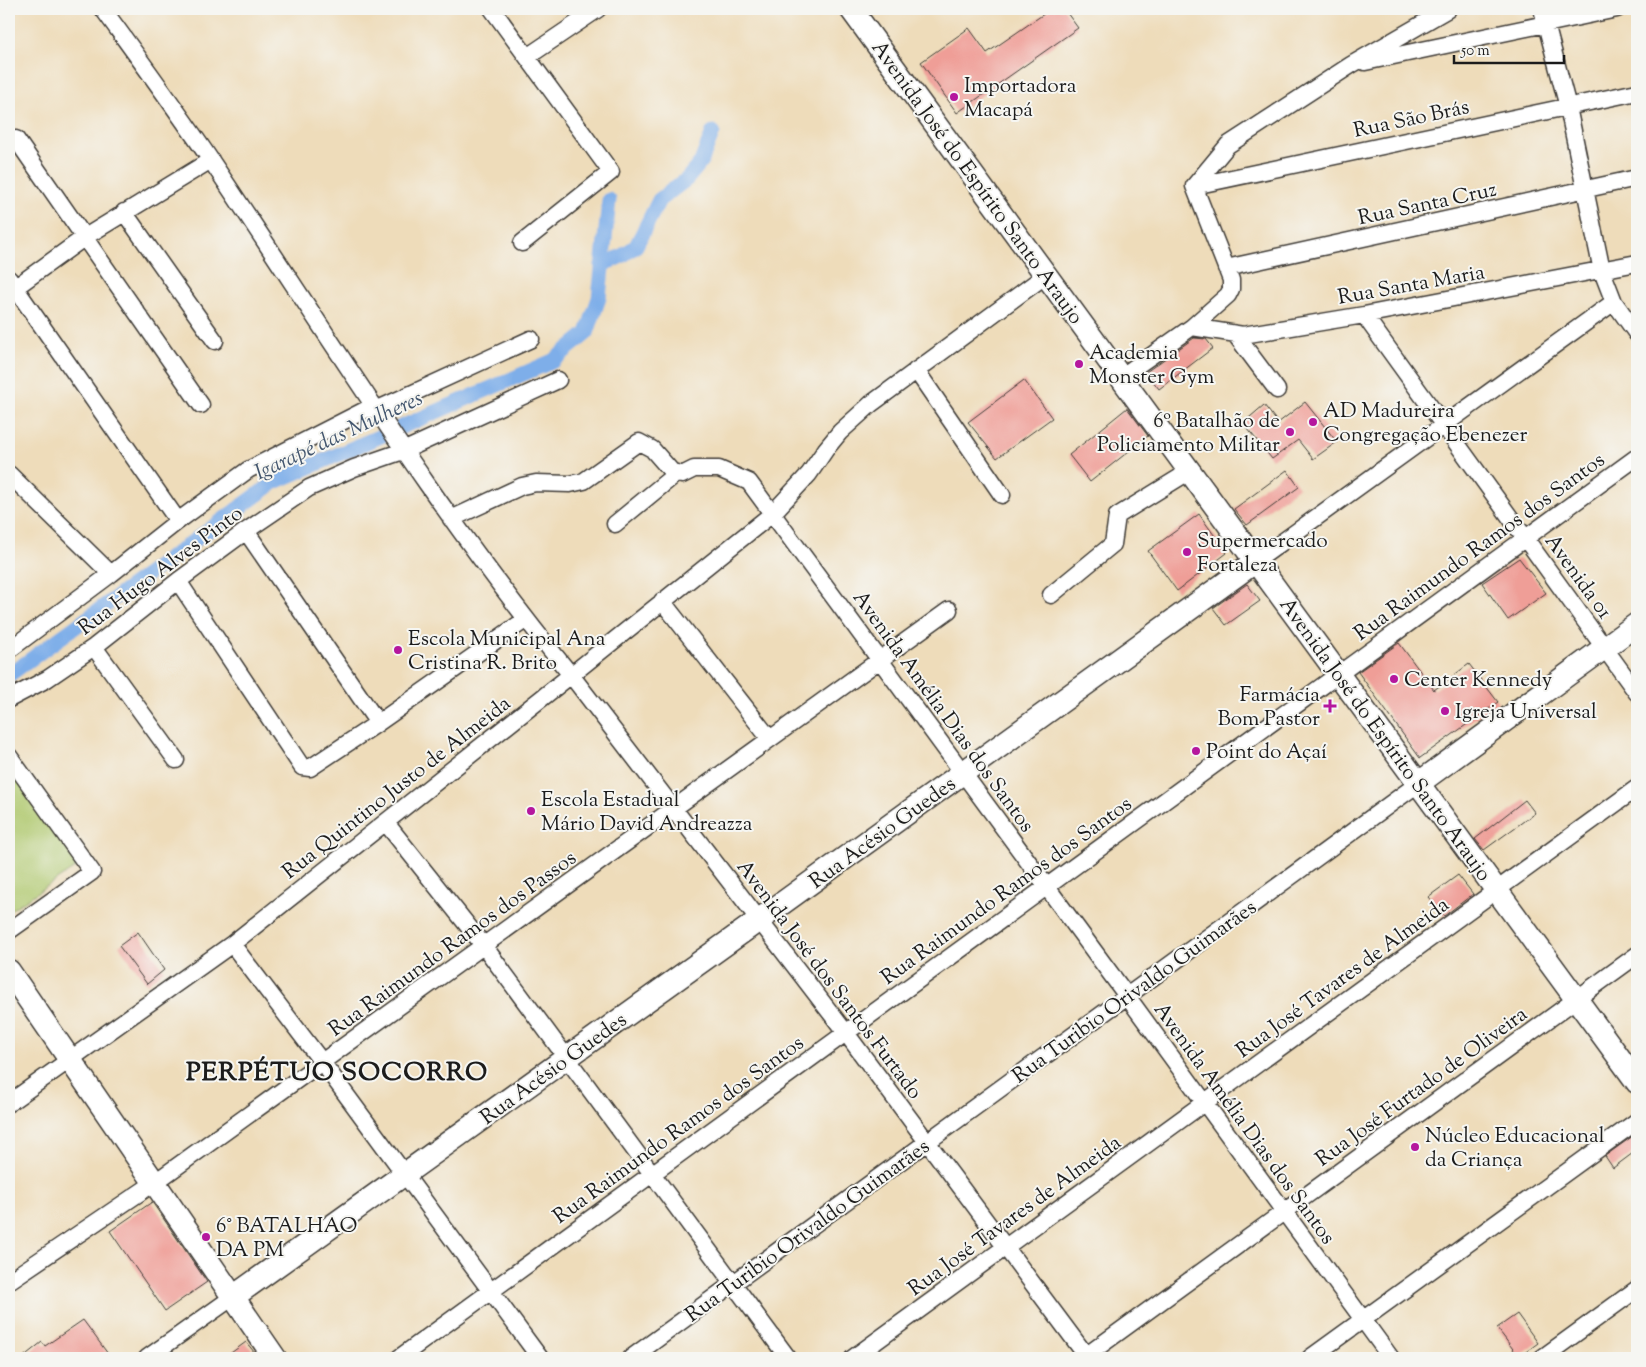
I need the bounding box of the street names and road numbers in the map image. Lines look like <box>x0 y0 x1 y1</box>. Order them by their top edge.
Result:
street label: Avenida José do Espírito Santo Araujo <box>863 35 1090 331</box>
street label: Rua São Brás <box>1351 93 1472 147</box>
street label: Rua Santa Cruz <box>1355 176 1500 234</box>
street label: Rua Santa Maria <box>1336 258 1487 314</box>
street label: Rua Raimundo Ramos dos Santos <box>1348 446 1612 649</box>
street label: Rua Hugo Alves Pinto <box>73 500 250 644</box>
street label: Avenida 01 <box>1536 529 1618 626</box>
street label: Avenida Amélia Dias dos Santos <box>844 585 1040 839</box>
street label: Avenida José do Espírito Santo Araujo <box>1271 592 1498 888</box>
street label: Rua Quintino Justo de Almeida <box>277 690 518 887</box>
street label: Rua Acésio Guedes <box>804 770 963 897</box>
street label: Rua Raimundo Ramos dos Santos <box>875 790 1139 993</box>
street label: Rua Raimundo Ramos dos Passos <box>323 844 583 1045</box>
street label: Avenida José dos Santos Furtado <box>728 854 929 1106</box>
street label: Rua José Tavares de Almeida <box>1230 891 1456 1066</box>
street label: Rua Turibio Orivaldo Guimarães <box>1007 894 1264 1092</box>
street label: Avenida Amélia Dias dos Santos <box>1145 997 1341 1251</box>
street label: Rua José Furtado de Oliveira <box>1310 1000 1535 1175</box>
street label: Rua Acésio Guedes <box>475 1006 634 1133</box>
street label: Rua Raimundo Ramos dos Santos <box>547 1029 811 1232</box>
street label: Rua José Tavares de Almeida <box>902 1129 1128 1304</box>
street label: Rua Turibio Orivaldo Guimarães <box>680 1133 937 1331</box>

